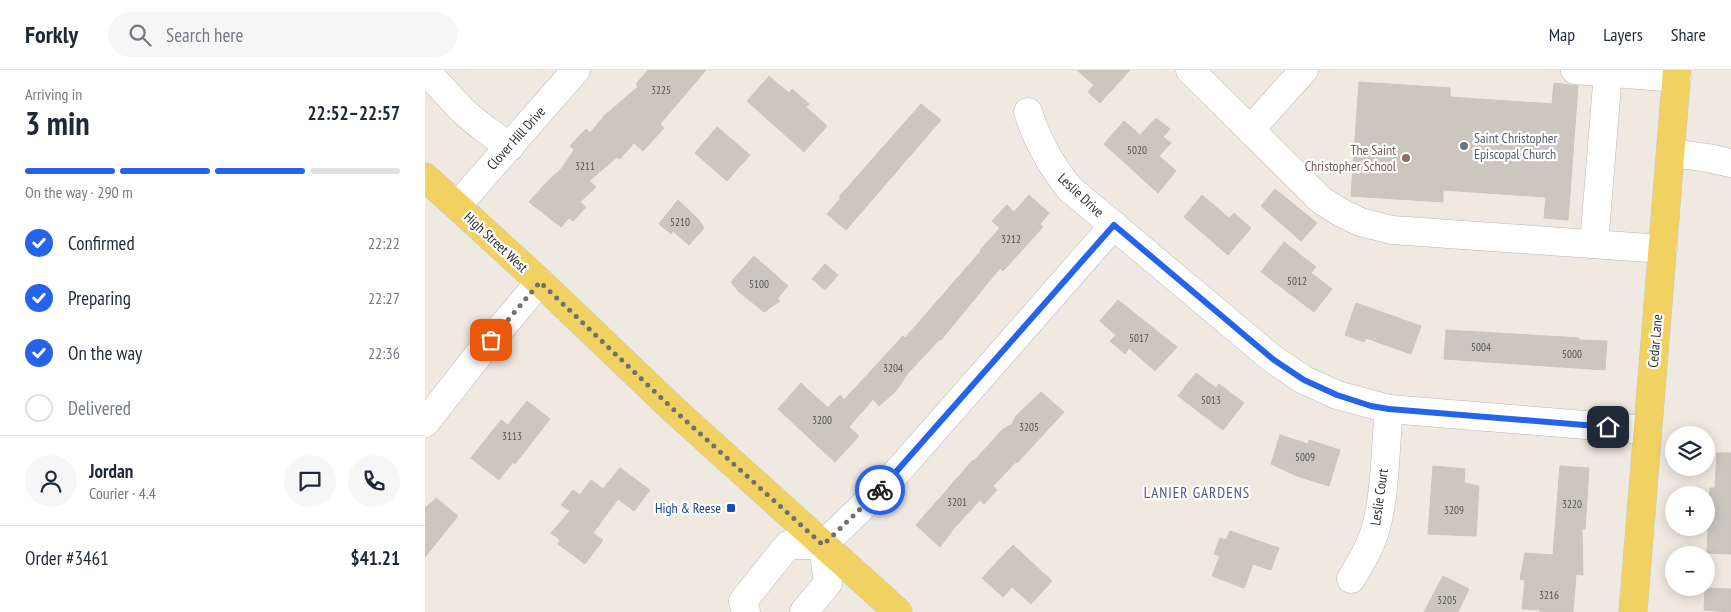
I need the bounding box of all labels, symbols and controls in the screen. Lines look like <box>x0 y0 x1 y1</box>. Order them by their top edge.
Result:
search box <box>108 12 458 57</box>
text: Forkly <box>25 19 78 50</box>
icon: search <box>126 21 154 49</box>
text: Search here <box>166 23 243 47</box>
text: Map <box>1549 23 1575 46</box>
text: Layers <box>1603 23 1643 46</box>
text: Share <box>1671 23 1706 46</box>
house number: 3225 <box>651 83 671 97</box>
text: Arriving in <box>25 84 82 104</box>
text: 22:52–22:57 <box>307 101 400 125</box>
text: 3 min <box>25 102 90 144</box>
street label: Clover Hill Drive <box>483 102 549 173</box>
place label: Saint Christopher Episcopal Church <box>1474 129 1558 163</box>
marker: Saint Christopher Episcopal Church <box>1458 140 1470 152</box>
place label: The Saint Christopher School <box>1305 141 1397 175</box>
house number: 5020 <box>1127 143 1147 157</box>
marker: The Saint Christopher School <box>1400 152 1412 164</box>
house number: 3211 <box>575 159 595 173</box>
street label: Leslie Drive <box>1054 169 1108 221</box>
text: On the way · 290 m <box>25 182 133 202</box>
street label: High Street West <box>460 208 532 276</box>
house number: 5210 <box>670 215 690 229</box>
icon: check <box>25 229 53 257</box>
text: Confirmed <box>68 231 135 255</box>
house number: 3212 <box>1001 232 1021 246</box>
text: 22:22 <box>368 233 400 253</box>
house number: 5012 <box>1287 274 1307 288</box>
house number: 5100 <box>749 277 769 291</box>
icon: check <box>25 284 53 312</box>
text: Preparing <box>68 286 131 310</box>
text: 22:27 <box>368 288 400 308</box>
street label: Cedar Lane <box>1644 313 1666 368</box>
pin <box>470 319 512 361</box>
icon: bag <box>477 326 505 354</box>
house number: 5017 <box>1129 331 1149 345</box>
icon: check <box>25 339 53 367</box>
house number: 5004 <box>1471 340 1491 354</box>
text: On the way <box>68 341 142 365</box>
text: 22:36 <box>368 343 400 363</box>
house number: 5000 <box>1562 347 1582 361</box>
house number: 3204 <box>883 361 903 375</box>
house number: 5013 <box>1201 393 1221 407</box>
text: Delivered <box>68 396 131 420</box>
pin <box>1587 406 1629 448</box>
house number: 3200 <box>812 413 832 427</box>
icon: home <box>1594 413 1622 441</box>
house number: 3205 <box>1019 420 1039 434</box>
map controls <box>1665 426 1715 596</box>
button: layers <box>1665 426 1715 476</box>
house number: 3113 <box>502 429 522 443</box>
house number: 5009 <box>1295 450 1315 464</box>
button: person <box>25 455 77 507</box>
button: chat <box>284 455 336 507</box>
button: phone <box>348 455 400 507</box>
text: Jordan <box>89 459 133 483</box>
courier <box>855 465 905 515</box>
street label: Leslie Court <box>1366 467 1392 526</box>
icon: bike <box>866 476 894 504</box>
text: Courier · 4.4 <box>89 483 156 503</box>
district label: LANIER GARDENS <box>1144 483 1250 502</box>
button: + <box>1665 486 1715 536</box>
house number: 3201 <box>947 495 967 509</box>
house number: 3220 <box>1562 497 1582 511</box>
place label: High & Reese <box>655 499 721 517</box>
marker: High & Reese <box>725 502 737 514</box>
house number: 3209 <box>1444 503 1464 517</box>
text: Order #3461 <box>25 546 109 570</box>
text: $41.21 <box>351 546 400 570</box>
button: − <box>1665 546 1715 596</box>
house number: 3216 <box>1539 588 1559 602</box>
house number: 3205 <box>1437 593 1457 607</box>

